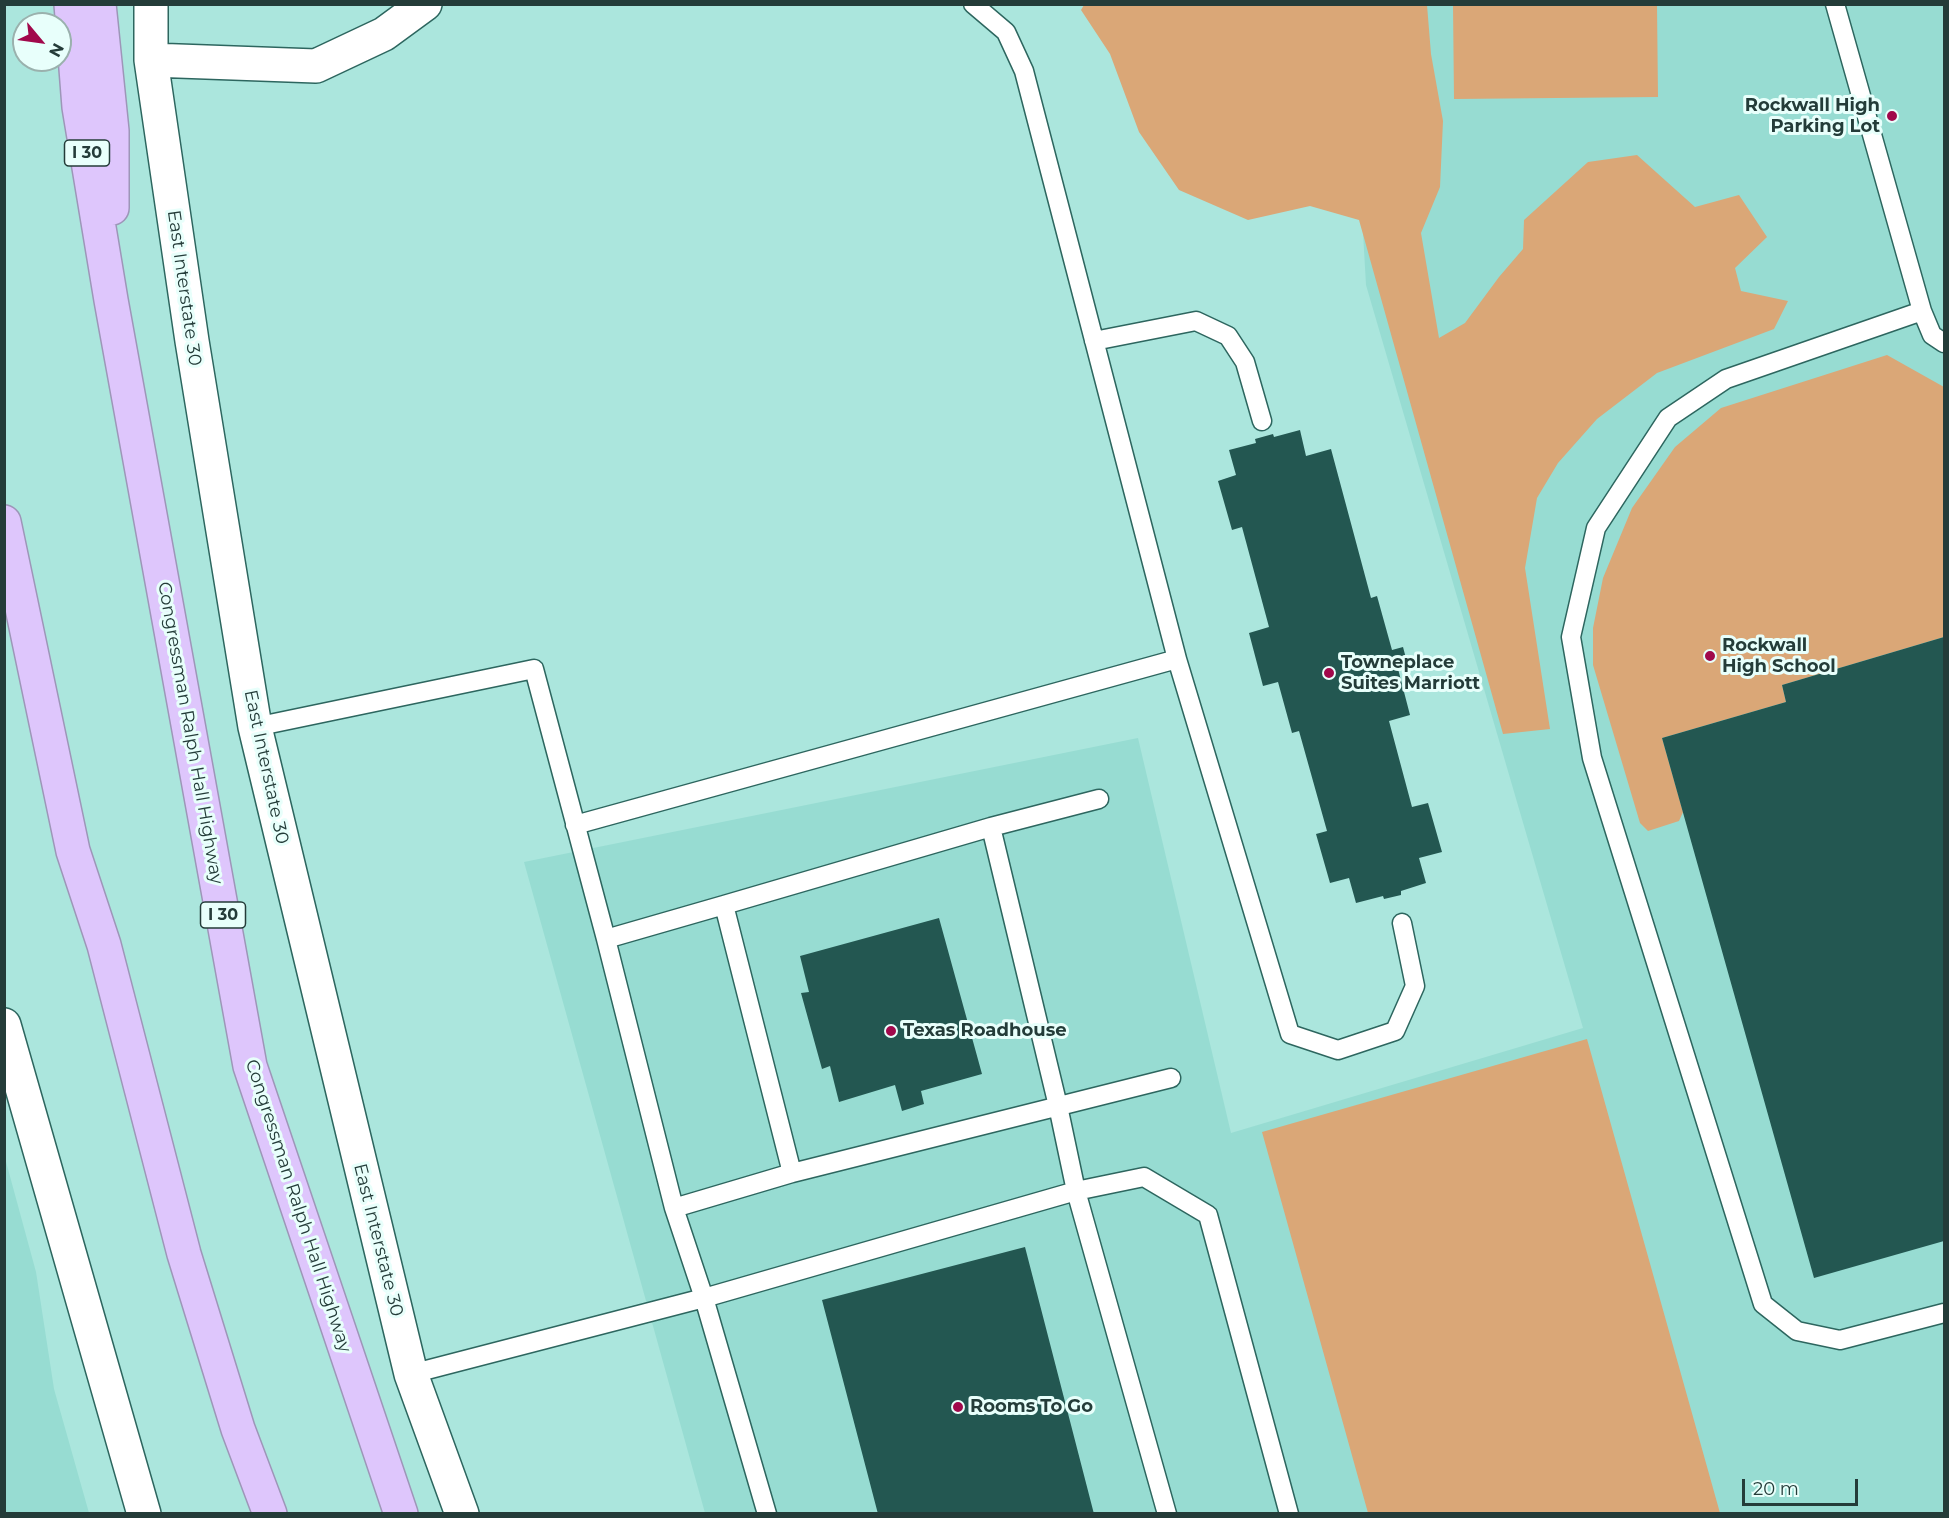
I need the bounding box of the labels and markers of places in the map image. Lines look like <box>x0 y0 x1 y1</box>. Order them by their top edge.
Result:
place label: Rockwall High Parking Lot <box>1745 95 1880 138</box>
marker: Rockwall High Parking Lot <box>1885 109 1899 123</box>
place label: Rockwall High School <box>1722 635 1836 678</box>
marker: Rockwall High School <box>1703 649 1717 663</box>
place label: Towneplace Suites Marriott <box>1341 652 1480 694</box>
marker: Towneplace Suites Marriott <box>1322 666 1336 680</box>
place label: Texas Roadhouse <box>903 1020 1067 1042</box>
marker: Texas Roadhouse <box>884 1024 898 1038</box>
place label: Rooms To Go <box>970 1396 1093 1418</box>
marker: Rooms To Go <box>951 1400 965 1414</box>

